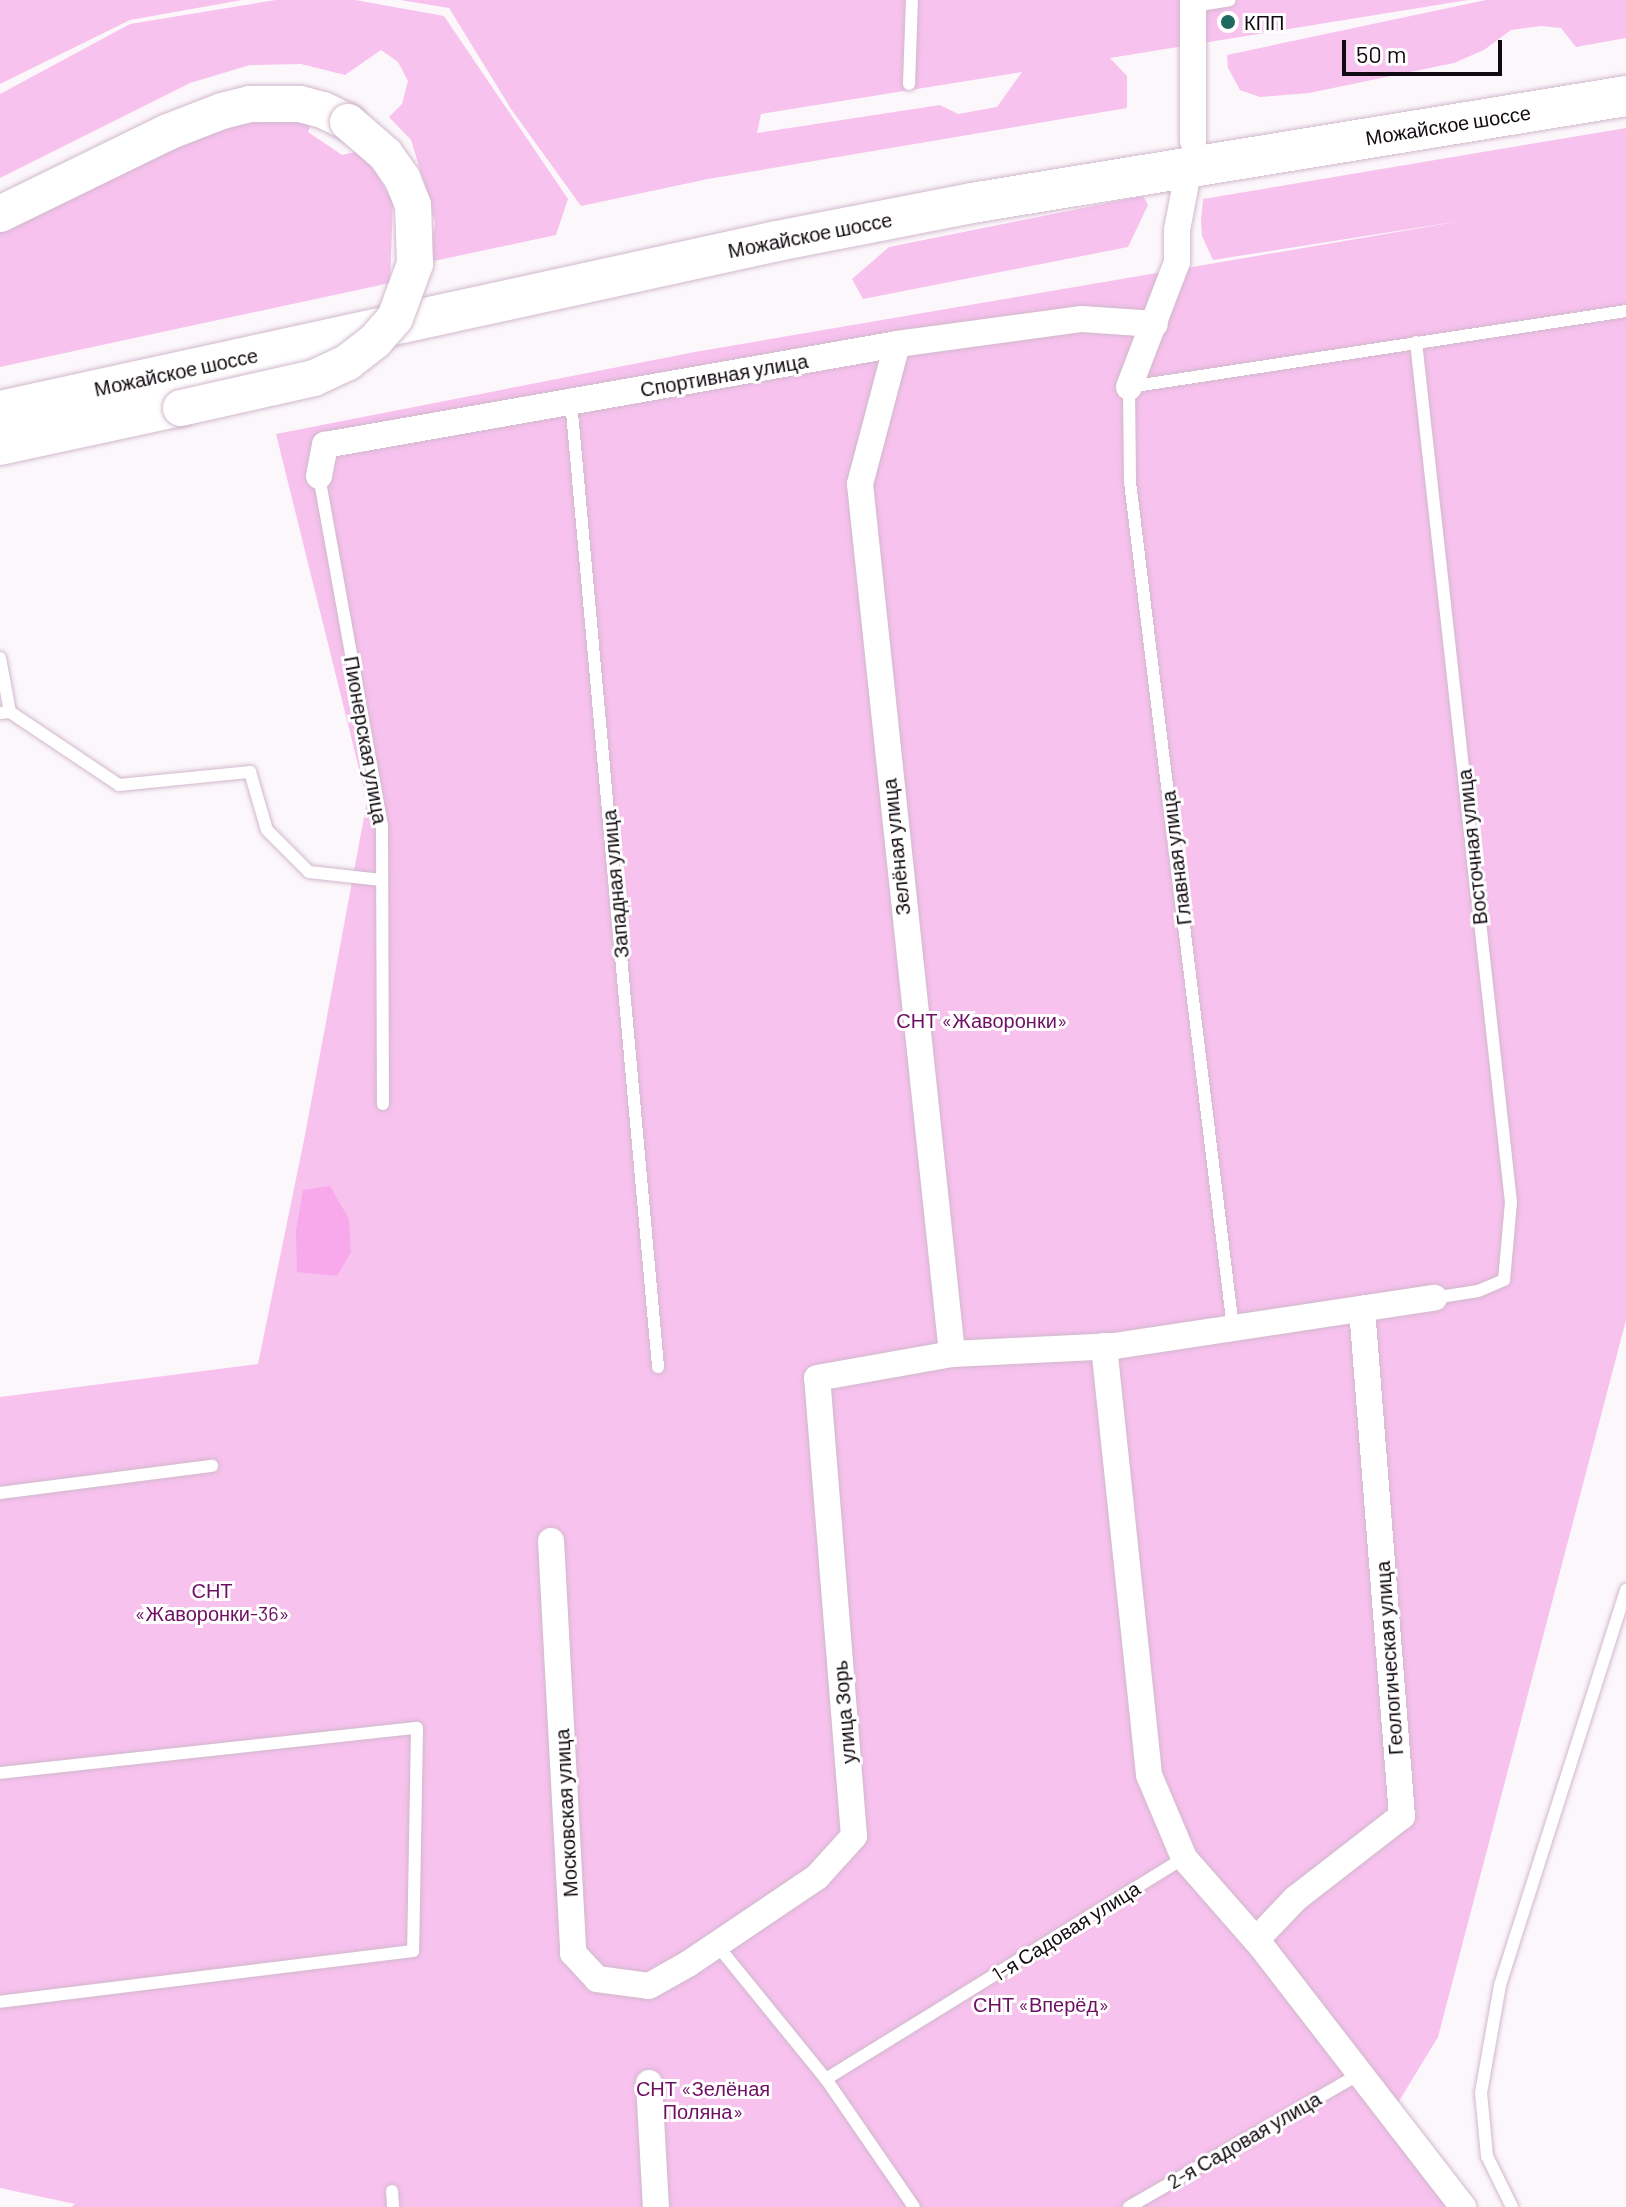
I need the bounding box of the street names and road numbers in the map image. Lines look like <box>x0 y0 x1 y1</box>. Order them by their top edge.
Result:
street label: Можайское шоссе <box>1364 100 1532 150</box>
street label: Можайское шоссе <box>726 207 894 263</box>
street label: Можайское шоссе <box>92 343 260 401</box>
street label: Спортивная улица <box>638 348 810 402</box>
street label: Пионерская улица <box>339 654 393 826</box>
street label: Восточная улица <box>1452 768 1492 926</box>
street label: Зелёная улица <box>877 777 915 917</box>
street label: Главная улица <box>1156 789 1196 927</box>
street label: Западная улица <box>597 809 633 959</box>
street label: Геологическая улица <box>1370 1560 1408 1756</box>
street label: улица Зорь <box>828 1659 860 1765</box>
street label: Московская улица <box>550 1728 582 1898</box>
street label: 1-я Садовая улица <box>988 1876 1144 1986</box>
street label: 2-я Садовая улица <box>1163 2086 1325 2194</box>

